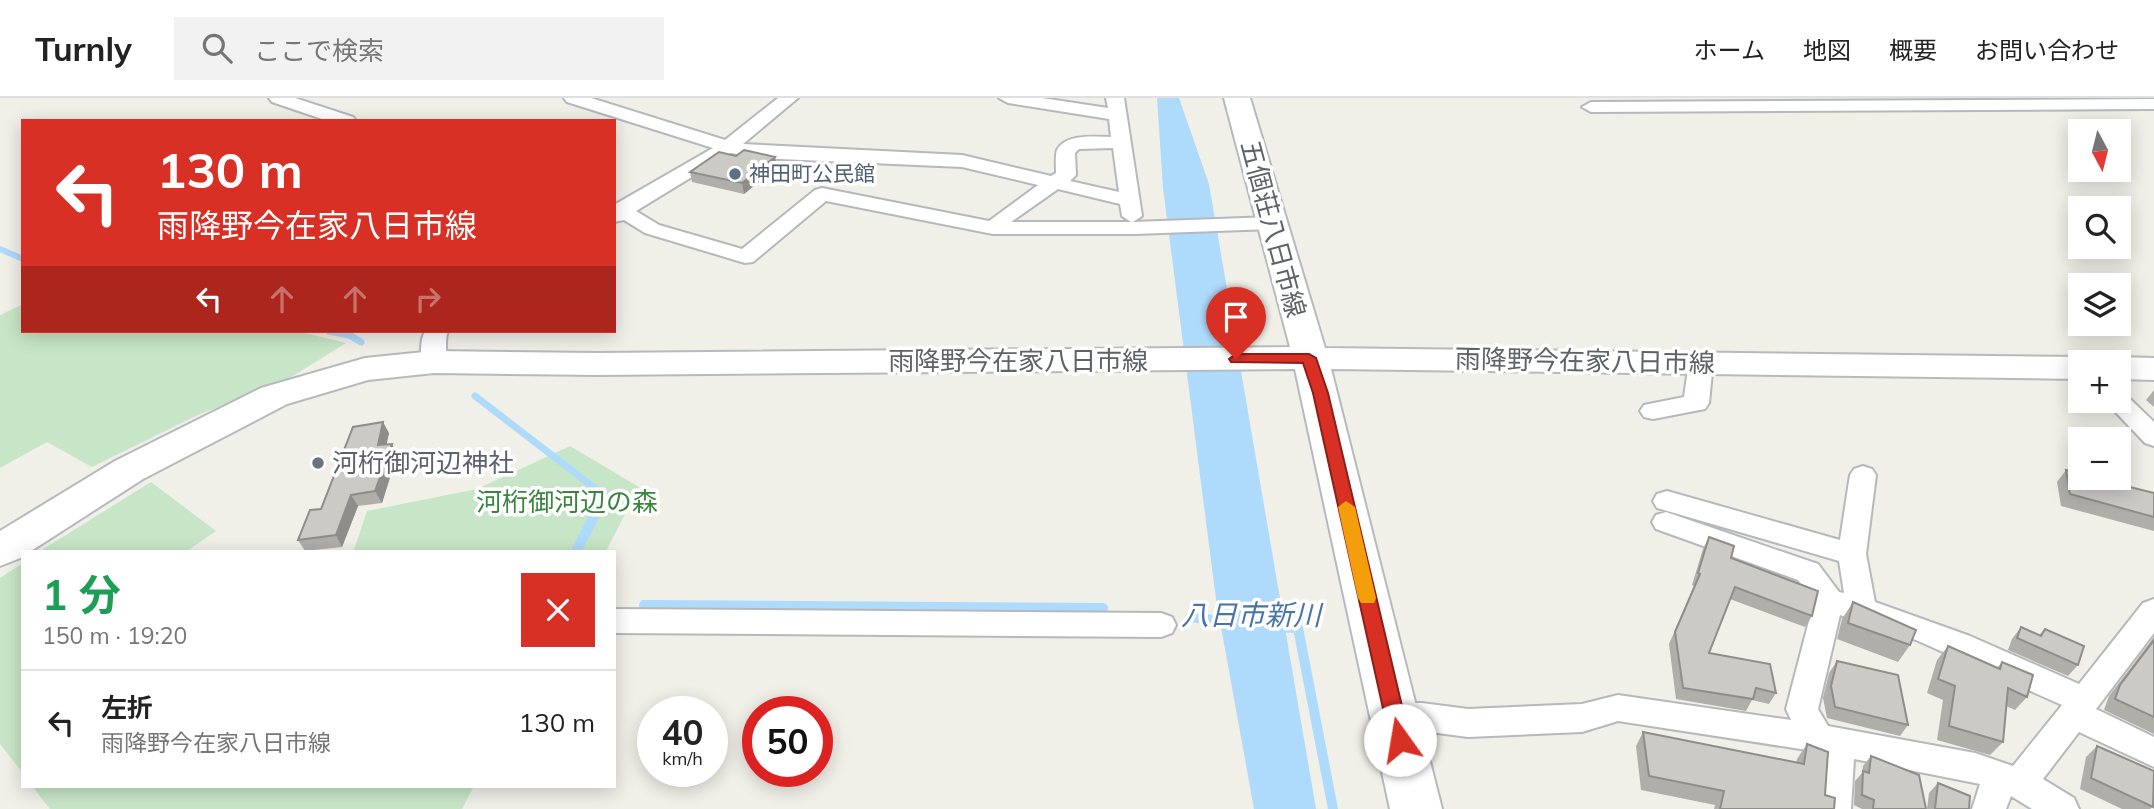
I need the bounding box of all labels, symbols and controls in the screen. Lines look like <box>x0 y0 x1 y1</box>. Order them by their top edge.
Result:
search box <box>174 17 664 80</box>
text: Turnly <box>35 28 132 69</box>
icon: search <box>198 29 236 67</box>
text: ここで検索 <box>254 34 384 67</box>
text: ホーム <box>1694 35 1765 65</box>
text: 地図 <box>1803 35 1851 65</box>
text: 概要 <box>1889 35 1937 65</box>
text: お問い合わせ <box>1975 35 2119 65</box>
north arrow <box>2068 119 2132 182</box>
map controls <box>2068 119 2131 490</box>
street label: 五個荘八日市線 <box>1234 137 1313 321</box>
text: 130 m <box>157 139 303 200</box>
icon: left <box>42 147 133 238</box>
place label: 神田町公民館 <box>749 160 875 186</box>
marker: 神田町公民館 <box>727 166 743 182</box>
button: search <box>2068 196 2131 259</box>
text: 雨降野今在家八日市線 <box>157 205 477 245</box>
button: layers <box>2068 273 2131 336</box>
icon: left <box>190 280 228 318</box>
icon: ahead <box>263 280 301 318</box>
icon: ahead <box>336 280 374 318</box>
icon: right <box>409 280 447 318</box>
pin <box>1206 287 1266 359</box>
icon: arrive <box>1217 298 1255 336</box>
street label: 雨降野今在家八日市線 <box>1455 342 1715 379</box>
street label: 雨降野今在家八日市線 <box>888 344 1148 377</box>
button: + <box>2068 350 2131 413</box>
button: − <box>2068 427 2131 490</box>
place label: 河桁御河辺神社 <box>332 446 514 479</box>
marker: 河桁御河辺神社 <box>310 455 326 471</box>
park label: 河桁御河辺の森 <box>476 485 658 518</box>
text: 1 分 <box>42 568 121 621</box>
button: close <box>521 573 595 647</box>
water label: 八日市新川 <box>1181 597 1324 632</box>
text: 150 m · 19:20 <box>42 621 187 650</box>
text: 左折 <box>101 691 153 724</box>
speed limit sign: 50 <box>742 696 833 787</box>
position arrow <box>1363 703 1437 777</box>
icon: left <box>42 704 80 742</box>
text: 130 m <box>519 706 595 739</box>
text: 40 <box>661 710 704 754</box>
text: 雨降野今在家八日市線 <box>101 728 331 757</box>
text: km/h <box>662 747 703 770</box>

